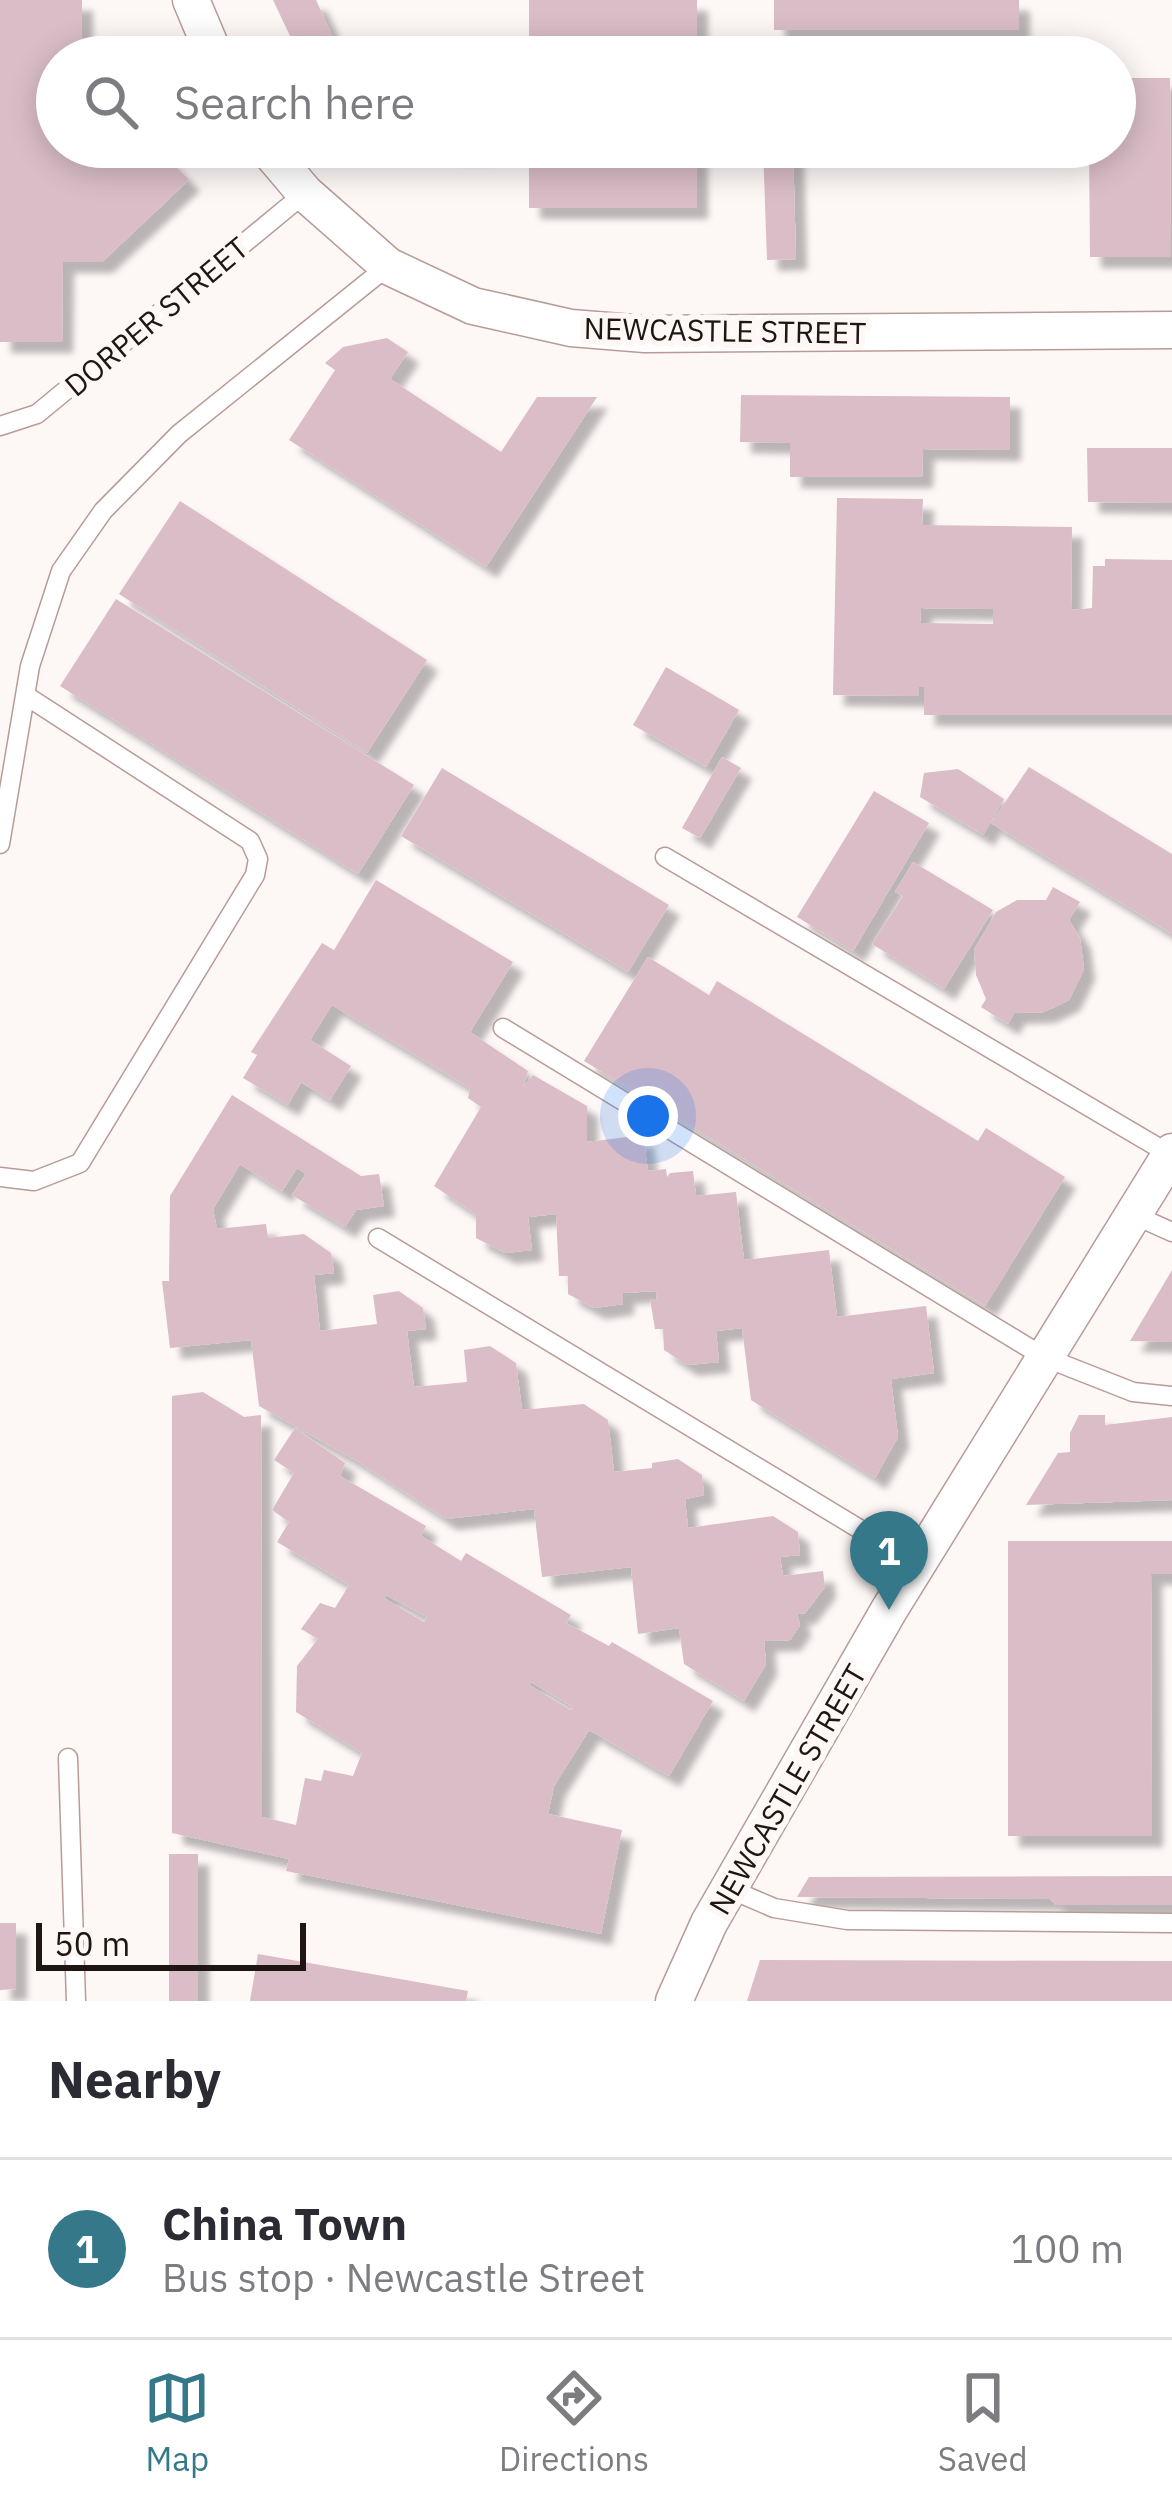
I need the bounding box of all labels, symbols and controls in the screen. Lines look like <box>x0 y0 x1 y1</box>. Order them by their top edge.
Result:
search box <box>36 36 1136 168</box>
icon: search <box>78 69 144 135</box>
text: Search here <box>174 73 415 131</box>
street label: DORPER STREET <box>56 228 256 404</box>
street label: NEWCASTLE STREET <box>583 308 867 352</box>
your location <box>618 1086 678 1146</box>
pin: 1 <box>850 1511 928 1610</box>
street label: NEWCASTLE STREET <box>699 1657 875 1921</box>
scale bar <box>36 1917 306 1970</box>
text: 50 m <box>54 1922 130 1965</box>
text: Nearby <box>48 2046 221 2112</box>
text: China Town <box>162 2194 407 2252</box>
text: 1 <box>75 2223 99 2274</box>
text: 100 m <box>1011 2223 1124 2274</box>
text: Bus stop · Newcastle Street <box>162 2252 645 2303</box>
tab: Map <box>144 2365 210 2480</box>
tab: Directions <box>499 2365 649 2480</box>
tab: Saved <box>938 2365 1028 2480</box>

